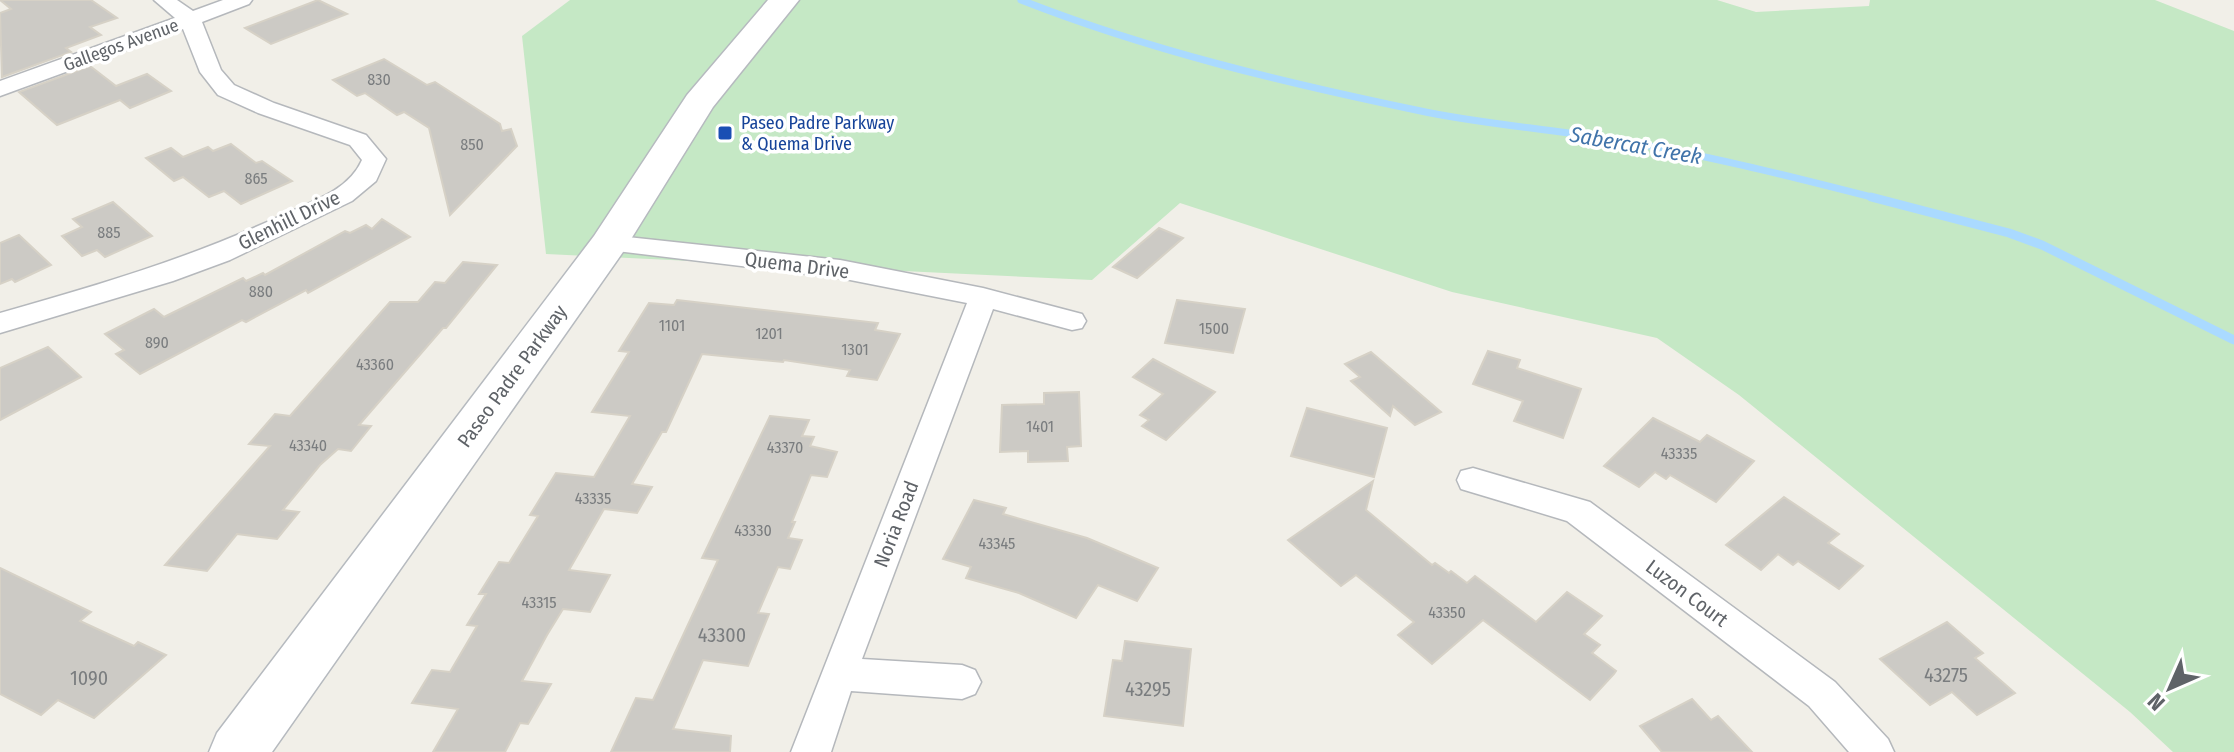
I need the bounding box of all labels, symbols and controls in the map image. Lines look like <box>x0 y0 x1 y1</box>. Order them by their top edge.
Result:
street label: Gallegos Avenue <box>60 14 182 76</box>
house number: 830 <box>367 70 391 89</box>
place label: Paseo Padre Parkway & Quema Drive <box>741 112 894 155</box>
water label: Sabercat Creek <box>1567 120 1704 170</box>
marker: Paseo Padre Parkway & Quema Drive <box>716 124 734 142</box>
house number: 850 <box>460 135 484 154</box>
house number: 865 <box>244 169 268 188</box>
street label: Glenhill Drive <box>234 185 344 255</box>
house number: 885 <box>97 223 121 242</box>
street label: Quema Drive <box>743 247 851 283</box>
house number: 880 <box>249 282 273 301</box>
street label: Paseo Padre Parkway <box>452 300 572 452</box>
house number: 1101 <box>659 316 685 335</box>
house number: 1500 <box>1199 319 1229 338</box>
house number: 1201 <box>755 324 783 343</box>
house number: 890 <box>145 333 169 352</box>
house number: 1301 <box>841 340 869 359</box>
house number: 43360 <box>356 355 394 374</box>
house number: 1401 <box>1026 417 1054 436</box>
house number: 43340 <box>289 436 327 455</box>
house number: 43370 <box>767 438 803 457</box>
house number: 43335 <box>1661 444 1697 463</box>
street label: Noria Road <box>869 477 923 571</box>
house number: 43335 <box>575 489 611 508</box>
house number: 43330 <box>734 521 772 540</box>
house number: 43345 <box>979 534 1015 553</box>
street label: Luzon Court <box>1641 554 1733 632</box>
house number: 43315 <box>521 593 557 612</box>
house number: 43350 <box>1428 603 1466 622</box>
house number: 43300 <box>698 623 746 647</box>
north arrow <box>2130 648 2210 728</box>
house number: 43275 <box>1924 663 1968 687</box>
house number: 1090 <box>70 666 108 690</box>
house number: 43295 <box>1125 677 1171 701</box>
text: N <box>2142 688 2170 716</box>

